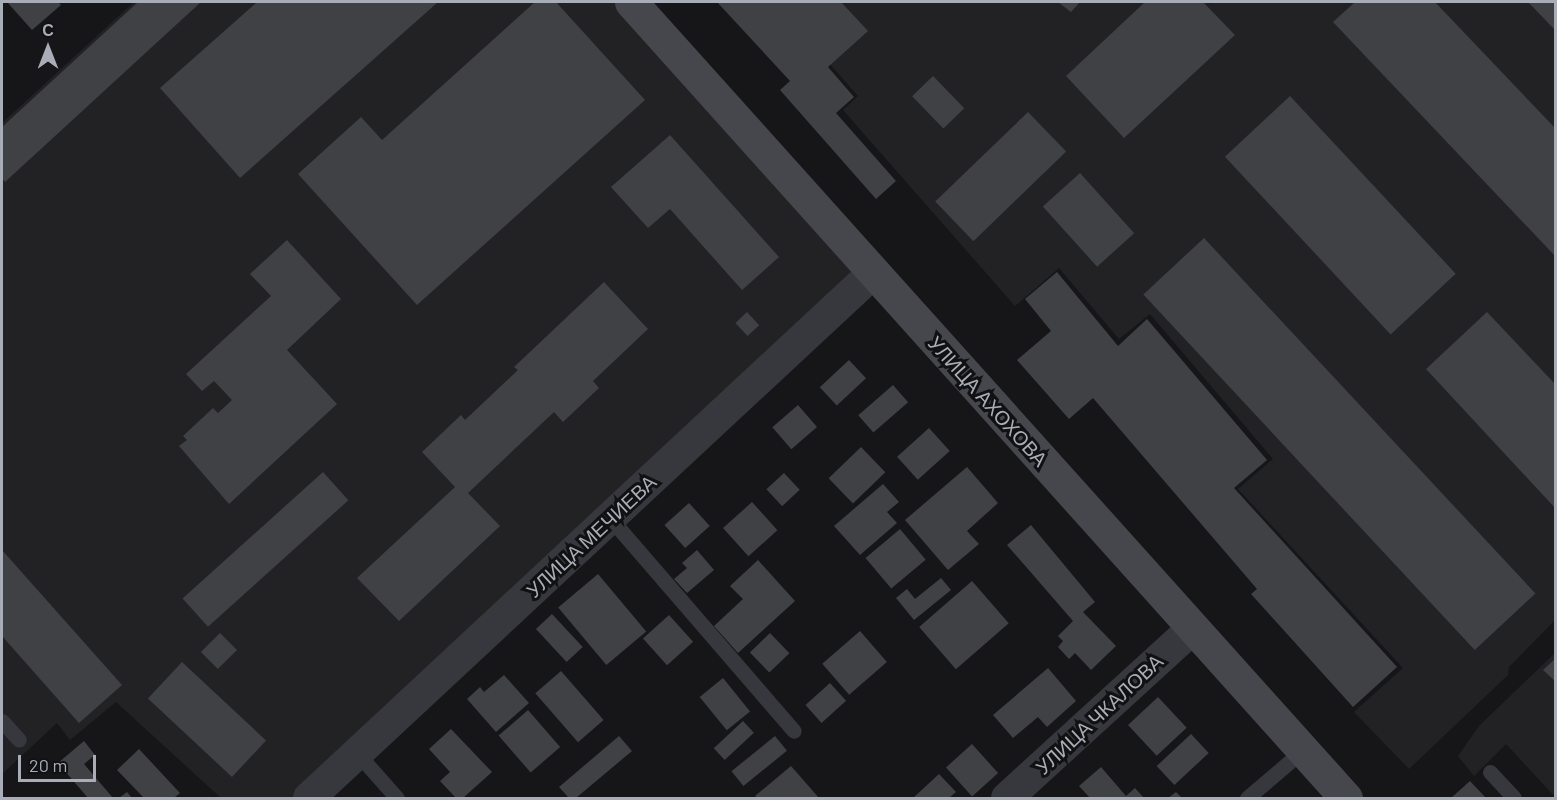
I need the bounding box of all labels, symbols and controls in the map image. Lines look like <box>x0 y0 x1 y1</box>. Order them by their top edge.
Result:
north arrow <box>18 18 78 78</box>
text: С <box>42 20 54 39</box>
street label: УЛИЦА АХОХОВА <box>923 331 1053 471</box>
street label: УЛИЦА МЕЧИЕВА <box>521 470 661 602</box>
street label: УЛИЦА ЧКАЛОВА <box>1030 649 1168 779</box>
scale bar <box>21 743 99 781</box>
text: 20 m <box>29 754 67 776</box>

